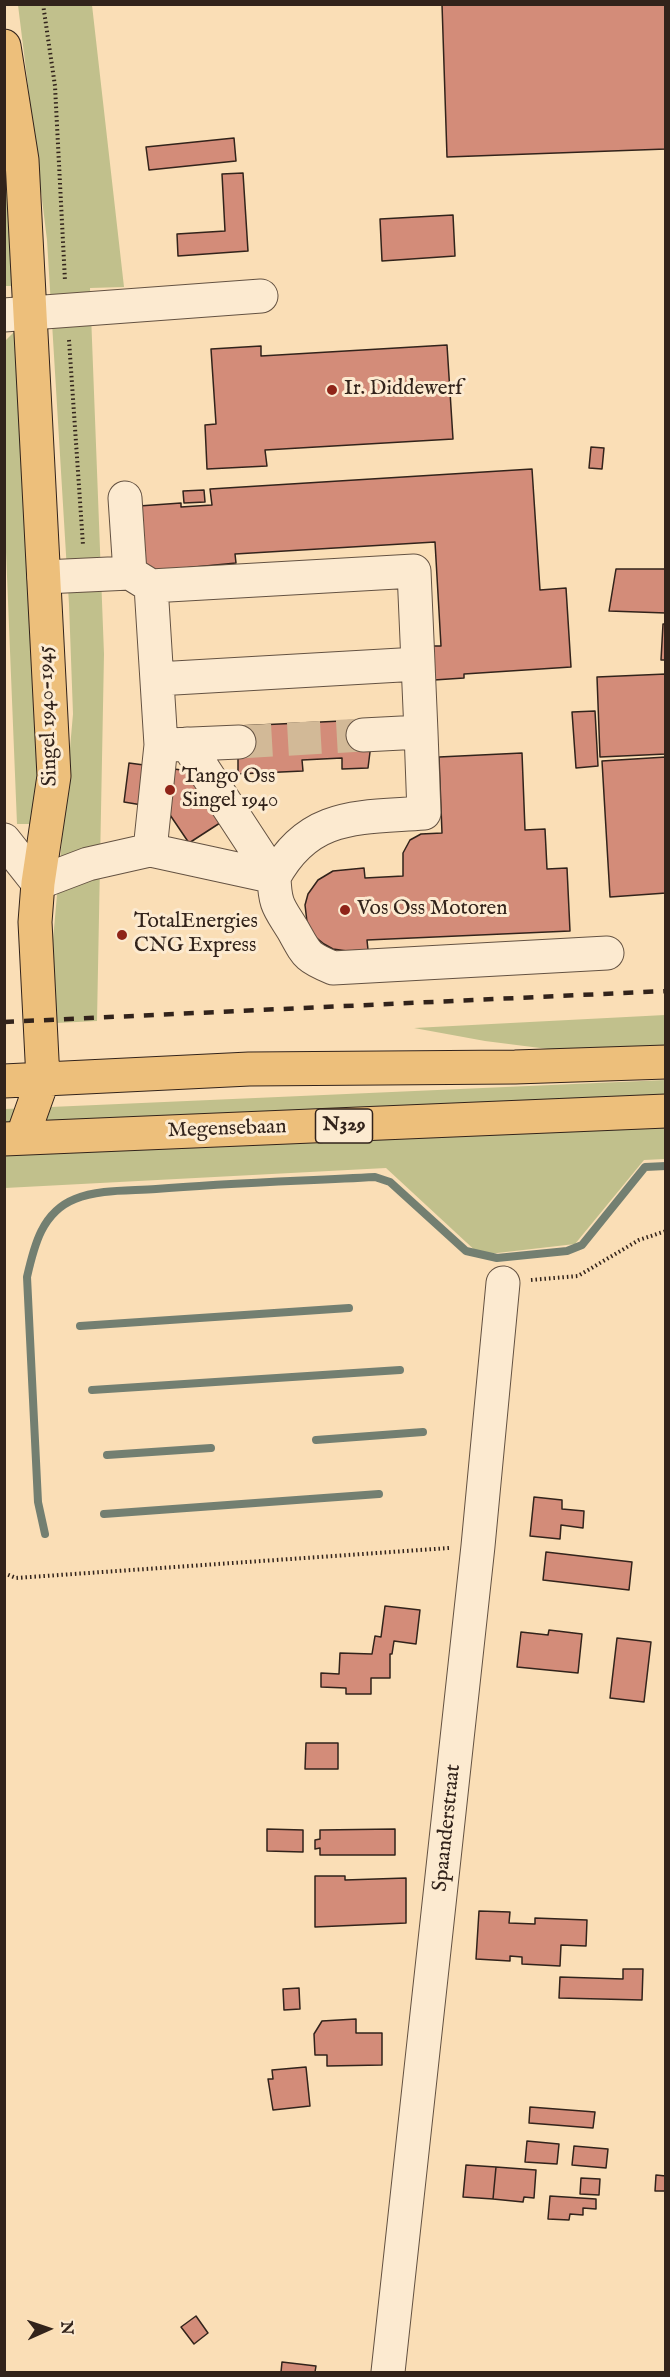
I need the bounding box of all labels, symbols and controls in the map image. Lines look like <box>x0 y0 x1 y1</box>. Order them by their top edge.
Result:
place label: Ir. Diddewerf <box>344 377 463 403</box>
marker: Ir. Diddewerf <box>325 383 339 397</box>
street label: Singel 1940-1945 <box>34 645 64 787</box>
place label: Tango Oss Singel 1940 <box>182 765 278 815</box>
marker: Tango Oss Singel 1940 <box>163 783 177 797</box>
place label: Vos Oss Motoren <box>357 897 507 923</box>
marker: Vos Oss Motoren <box>338 903 352 917</box>
place label: TotalEnergies CNG Express <box>134 910 258 960</box>
marker: TotalEnergies CNG Express <box>115 928 129 942</box>
road number: N329 <box>316 1109 372 1143</box>
street label: Megensebaan <box>167 1115 287 1145</box>
street label: Spaanderstraat <box>429 1763 467 1893</box>
north arrow <box>18 2299 78 2359</box>
text: N <box>56 2321 76 2335</box>

